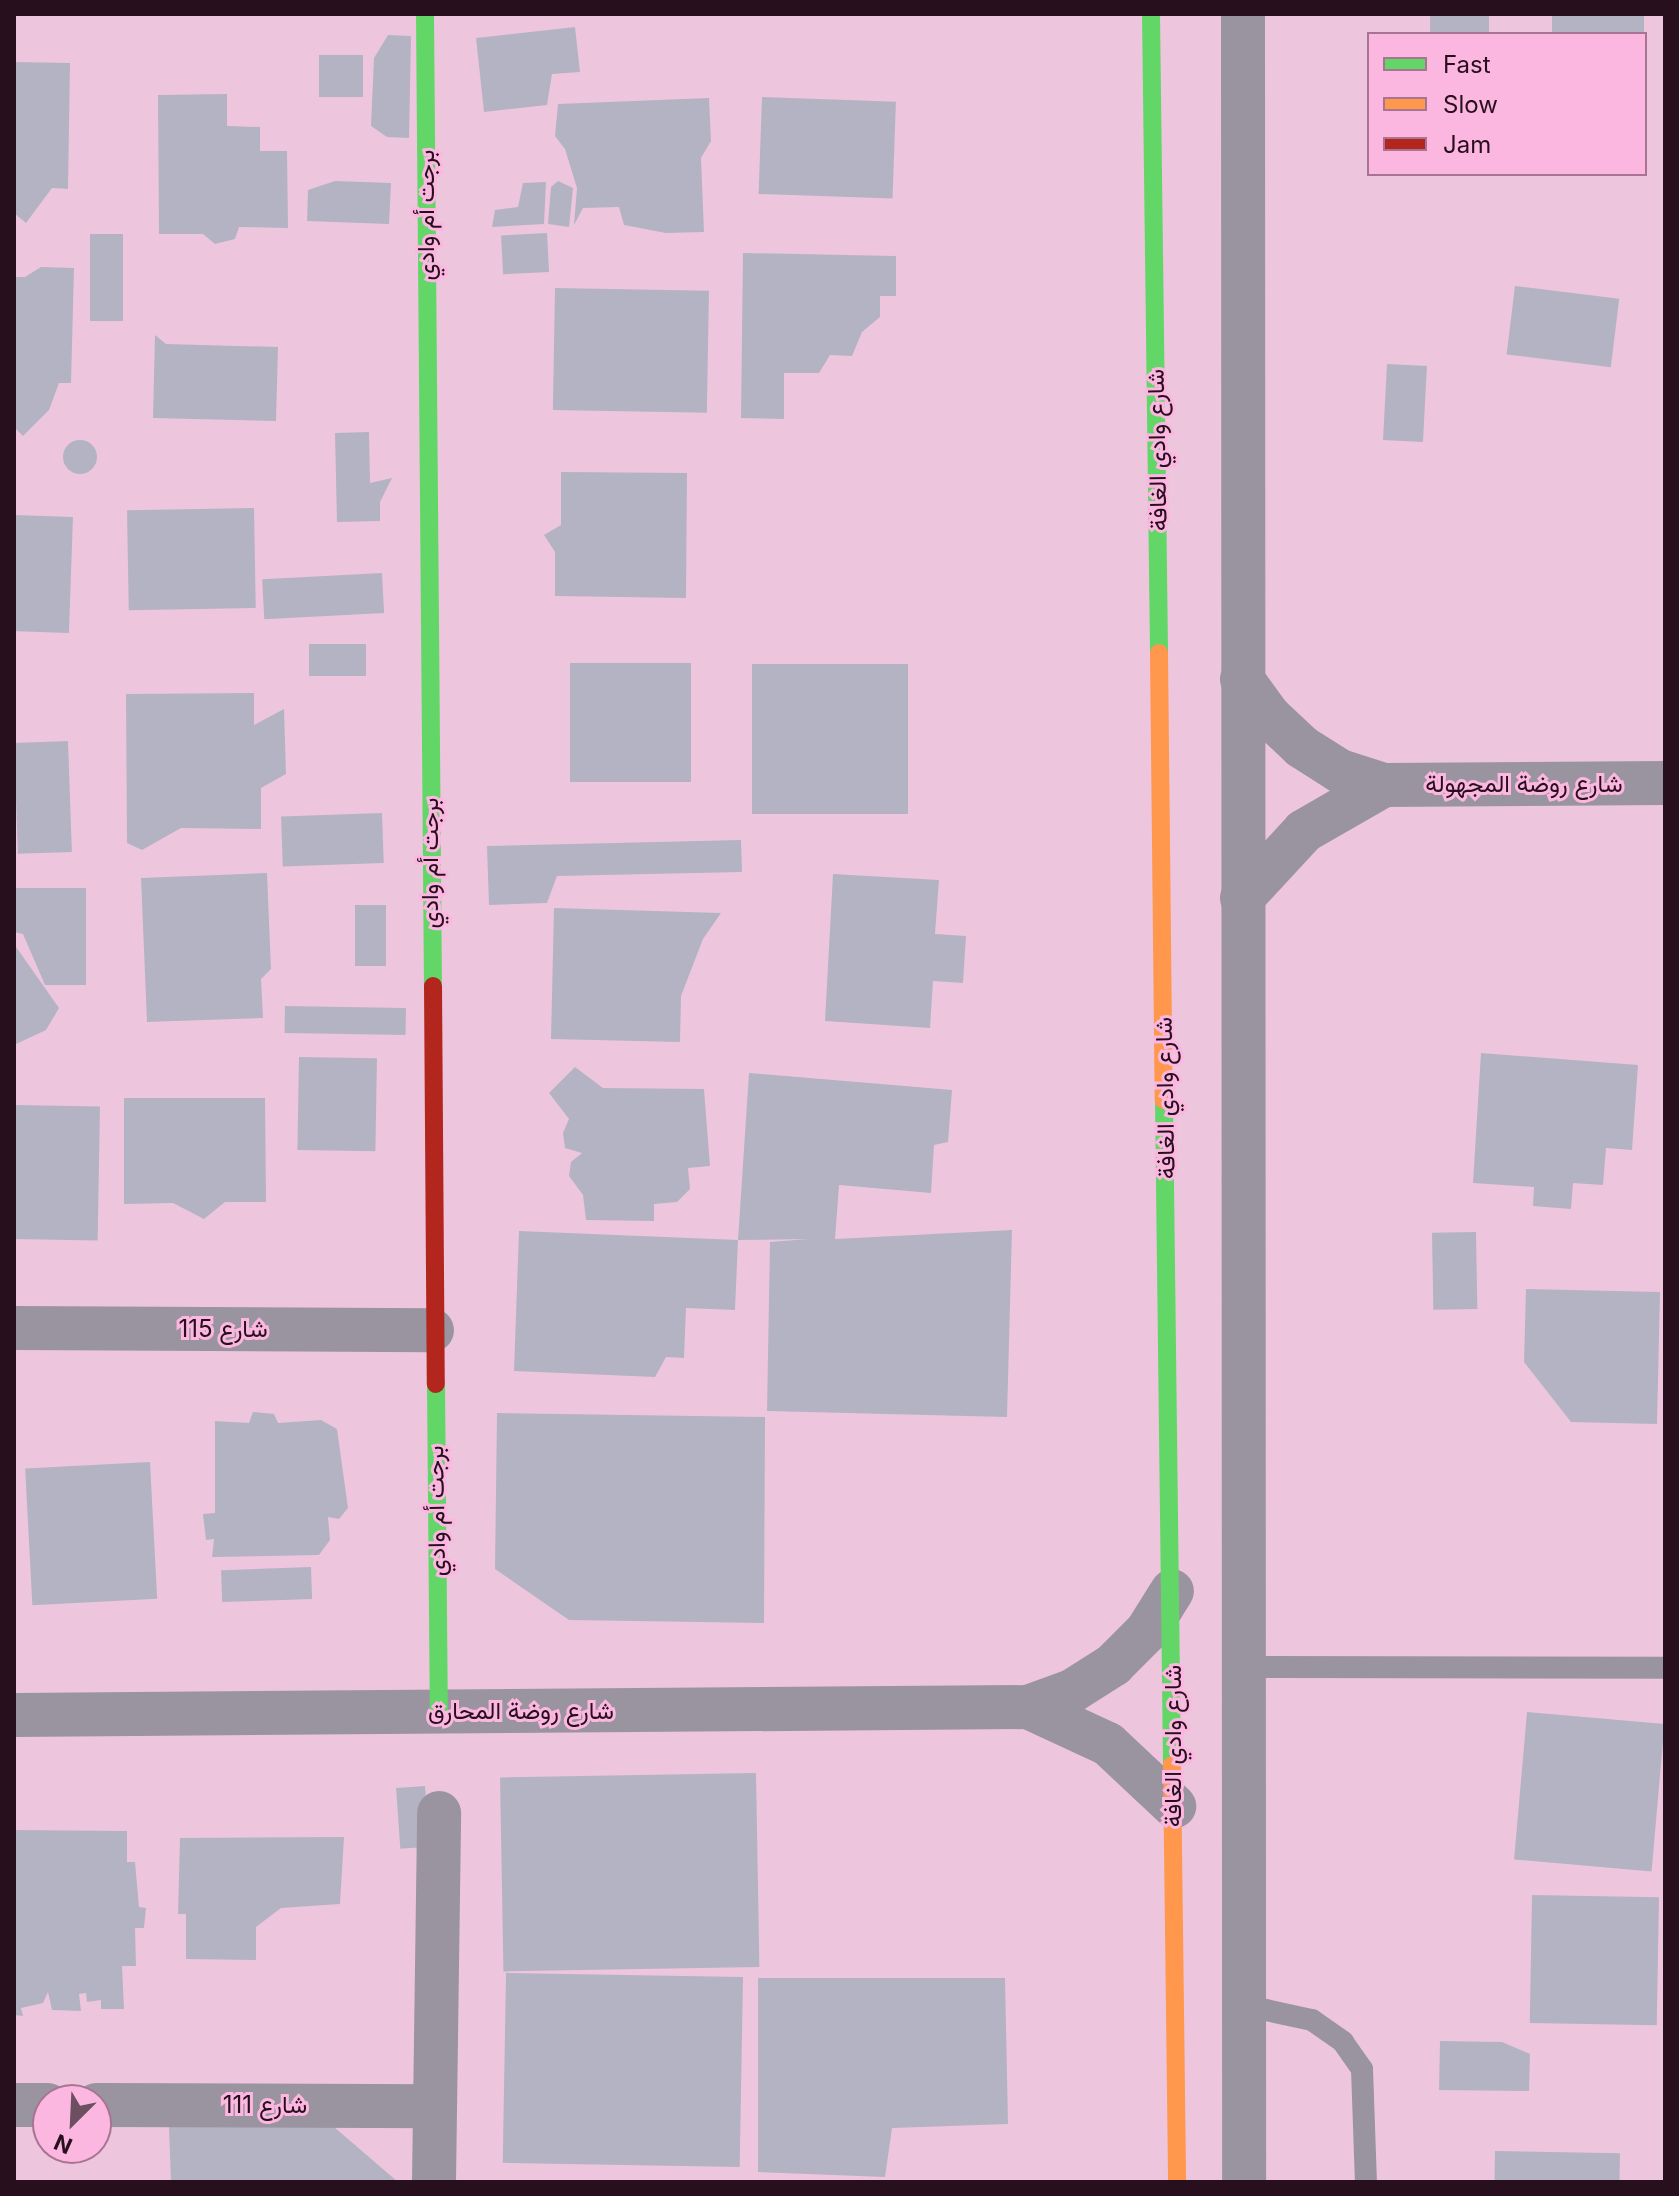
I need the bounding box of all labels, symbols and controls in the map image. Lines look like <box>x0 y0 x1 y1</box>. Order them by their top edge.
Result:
legend <box>1367 32 1647 176</box>
text: Fast <box>1443 50 1491 79</box>
text: Slow <box>1443 90 1498 119</box>
text: Jam <box>1443 130 1491 159</box>
street label: برجت أم وادي <box>412 150 440 280</box>
street label: شارع وادي الغافة <box>1141 369 1173 531</box>
street label: شارع روضة المجهولة <box>1425 770 1623 798</box>
street label: برجت أم وادي <box>416 798 444 928</box>
street label: شارع وادي الغافة <box>1149 1017 1181 1179</box>
street label: شارع 115 <box>178 1315 268 1343</box>
street label: برجت أم وادي <box>420 1445 452 1577</box>
street label: شارع وادي الغافة <box>1159 1665 1187 1827</box>
street label: شارع روضة المحارق <box>428 1697 614 1725</box>
north arrow <box>32 2084 112 2164</box>
street label: شارع 111 <box>223 2091 307 2119</box>
text: N <box>50 2129 76 2159</box>

